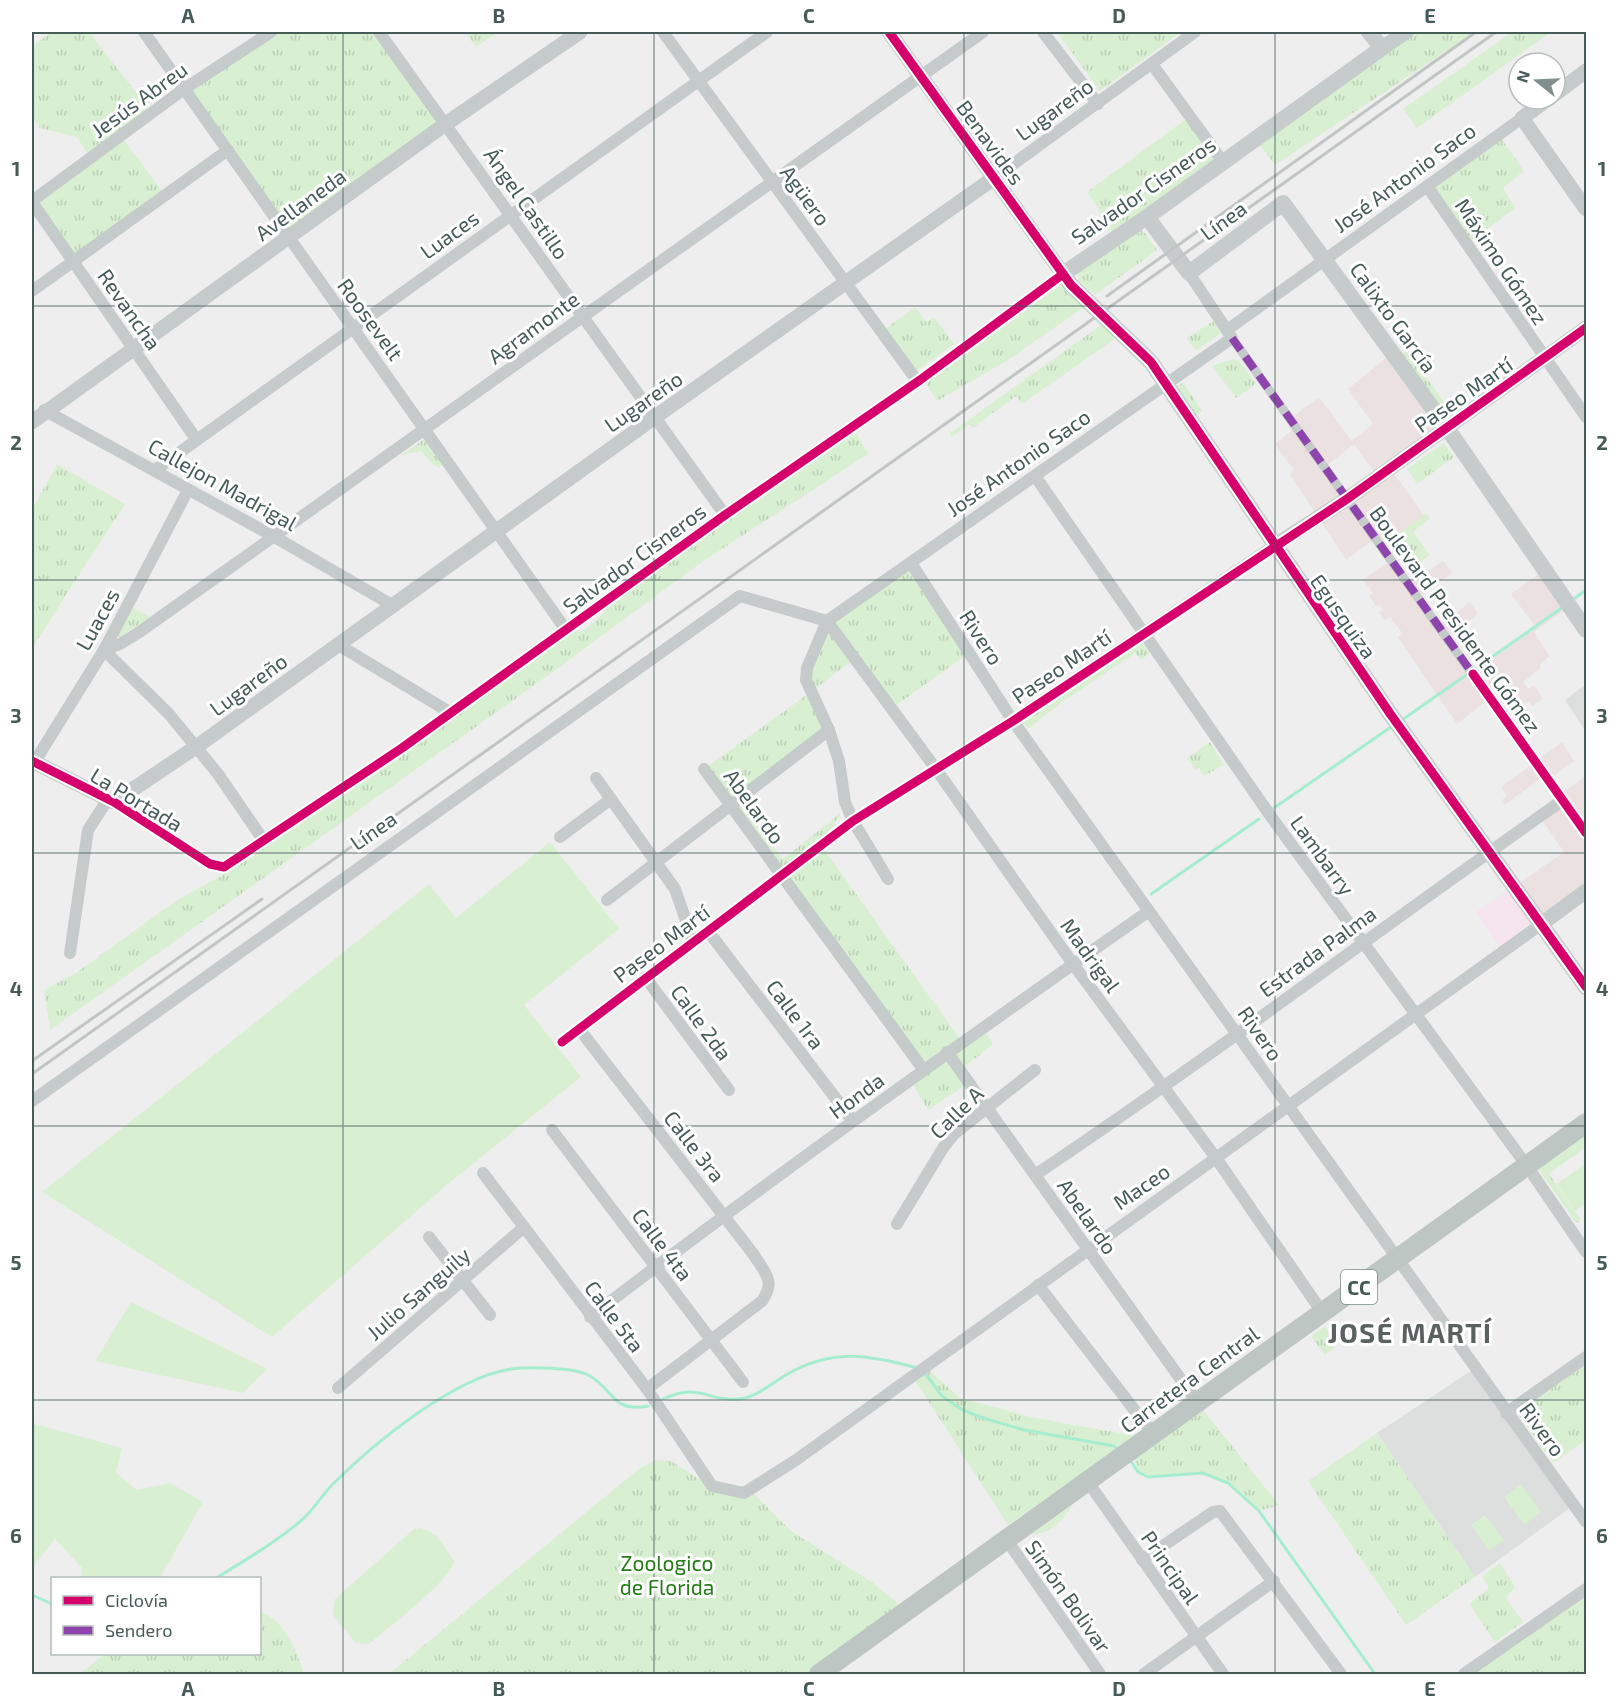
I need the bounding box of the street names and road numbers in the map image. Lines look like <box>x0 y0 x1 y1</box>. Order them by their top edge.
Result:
street label: Jesús Abreu <box>86 56 192 142</box>
street label: Lugareño <box>1010 73 1098 145</box>
street label: Benavides <box>952 95 1030 189</box>
street label: José Antonio Saco <box>1328 117 1480 237</box>
street label: Salvador Cisneros <box>1066 131 1220 249</box>
street label: Ángel Castillo <box>479 142 575 264</box>
street label: Agüero <box>776 160 836 230</box>
street label: Avellaneda <box>250 163 350 245</box>
street label: Máximo Gómez <box>1451 193 1553 329</box>
street label: Línea <box>1195 195 1251 245</box>
street label: Luaces <box>415 204 483 264</box>
street label: Calixto García <box>1346 257 1442 377</box>
street label: Revancha <box>93 264 167 354</box>
street label: Roosevelt <box>333 273 409 365</box>
street label: Agramonte <box>483 286 583 368</box>
street label: Paseo Martí <box>1409 351 1517 437</box>
street label: Lugareño <box>599 365 687 437</box>
street label: José Antonio Saco <box>941 403 1095 521</box>
street label: Callejon Madrigal <box>144 433 302 536</box>
street label: Salvador Cisneros <box>558 498 710 618</box>
street label: Boulevard Presidente Gómez <box>1365 501 1547 737</box>
street label: Egusquiza <box>1306 569 1382 663</box>
street label: Luaces <box>70 584 124 654</box>
street label: Rivero <box>955 605 1009 669</box>
street label: Paseo Martí <box>1007 623 1116 708</box>
street label: Lugareño <box>204 648 292 720</box>
street label: La Portada <box>87 762 187 836</box>
street label: Abelardo <box>720 764 790 848</box>
street label: Línea <box>345 805 401 855</box>
street label: Lambarry <box>1286 810 1360 900</box>
street label: Paseo Martí <box>608 898 715 987</box>
street label: Estrada Palma <box>1254 900 1380 1002</box>
street label: Madrigal <box>1056 913 1127 997</box>
street label: Calle 1ra <box>762 974 830 1054</box>
street label: Calle 2da <box>666 979 738 1065</box>
street label: Rivero <box>1233 1001 1289 1065</box>
street label: Honda <box>824 1067 888 1123</box>
street label: Calle A <box>924 1081 988 1143</box>
street label: Calle 3ra <box>659 1105 731 1187</box>
street label: Maceo <box>1108 1158 1174 1214</box>
street label: Abelardo <box>1053 1174 1123 1258</box>
street label: Calle 4ta <box>628 1203 698 1285</box>
street label: Julio Sanguily <box>361 1241 475 1345</box>
road number: CC <box>1341 1270 1377 1304</box>
street label: Calle 5ta <box>580 1275 650 1357</box>
street label: Carretera Central <box>1115 1320 1264 1438</box>
street label: Rivero <box>1515 1397 1571 1461</box>
street label: Principal <box>1137 1526 1206 1609</box>
street label: Simón Bolivar <box>1021 1535 1117 1658</box>

